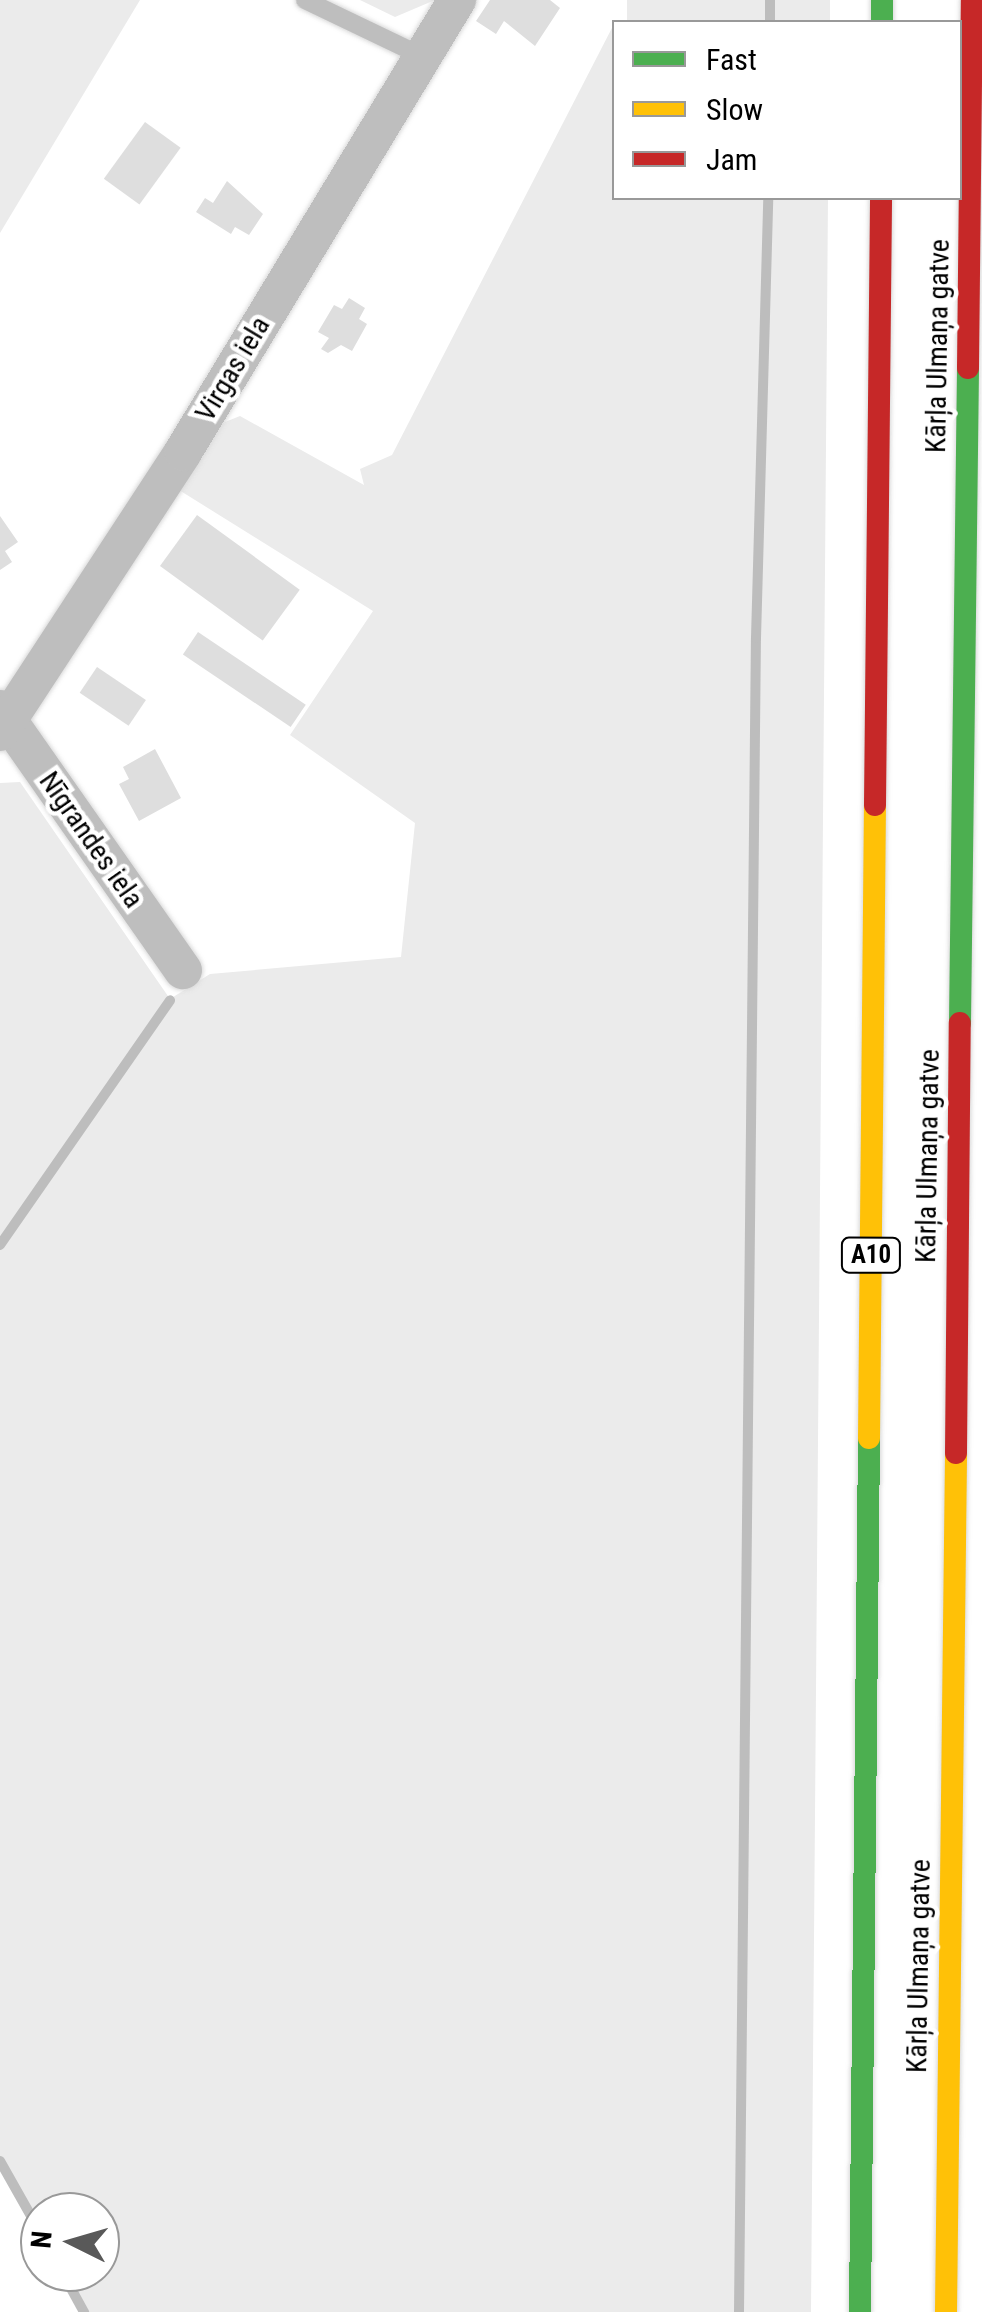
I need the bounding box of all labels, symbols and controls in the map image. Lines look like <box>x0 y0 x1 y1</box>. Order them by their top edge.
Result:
legend <box>612 20 962 200</box>
text: Fast <box>706 42 757 77</box>
text: Slow <box>706 92 763 127</box>
text: Jam <box>706 142 757 177</box>
street label: Kārļa Ulmaņa gatve <box>919 239 957 453</box>
street label: Virgas iela <box>189 311 277 427</box>
street label: Nīgrandes iela <box>32 766 150 914</box>
street label: Kārļa Ulmaņa gatve <box>909 1049 947 1263</box>
road number: A10 <box>838 1235 904 1275</box>
street label: Kārļa Ulmaņa gatve <box>900 1859 938 2073</box>
north arrow <box>20 2192 120 2292</box>
text: N <box>24 2230 59 2249</box>

